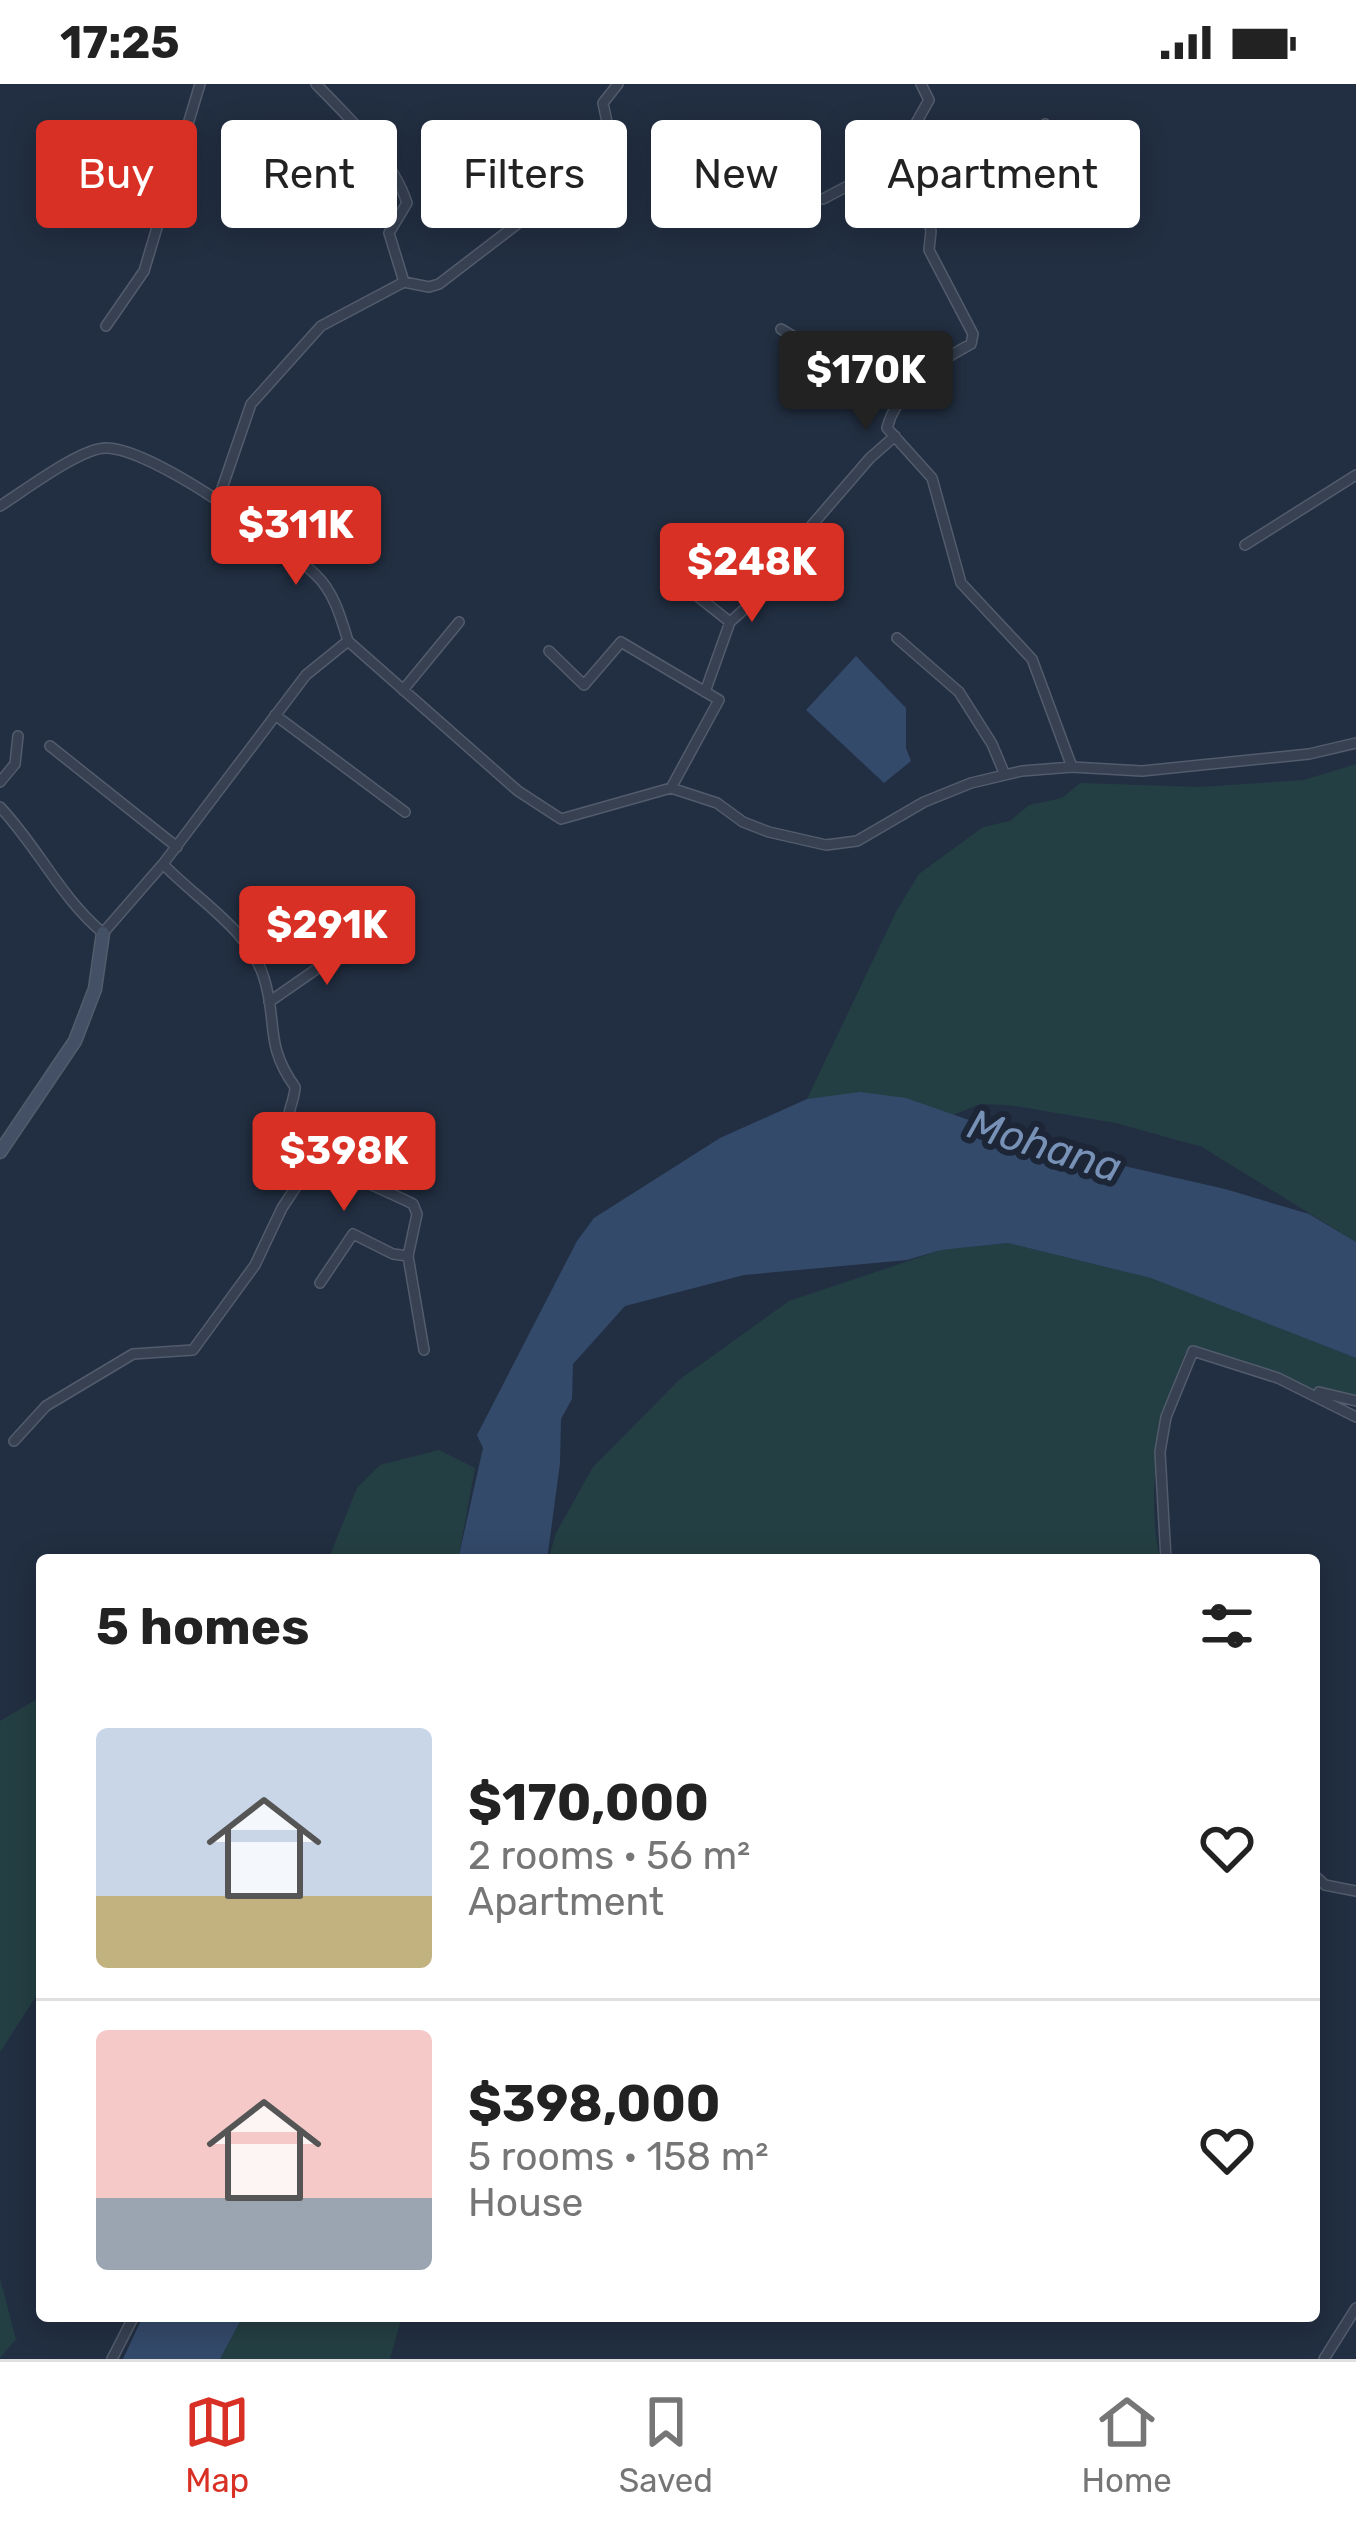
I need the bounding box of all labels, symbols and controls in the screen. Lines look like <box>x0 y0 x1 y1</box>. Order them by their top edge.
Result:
text: 17:25 <box>60 16 180 69</box>
chip: Buy <box>36 120 197 228</box>
chip: Rent <box>221 120 397 228</box>
chip: Filters <box>421 120 627 228</box>
chip: New <box>651 120 821 228</box>
chip: Apartment <box>845 120 1140 228</box>
pin: $170K <box>782 331 950 433</box>
text: $170K <box>806 347 926 393</box>
pin: $311K <box>212 486 380 588</box>
text: $311K <box>238 502 354 548</box>
pin: $248K <box>668 523 836 625</box>
text: $248K <box>687 539 817 585</box>
pin: $291K <box>243 886 411 988</box>
text: $291K <box>266 902 388 948</box>
water label: Mohana <box>962 1099 1127 1193</box>
pin: $398K <box>260 1112 428 1214</box>
text: $398K <box>279 1128 409 1174</box>
icon: filters <box>1194 1593 1260 1659</box>
text: 5 homes <box>96 1596 309 1657</box>
text: $170,000 <box>468 1772 709 1833</box>
icon: home <box>192 1776 336 1920</box>
icon: heart <box>1194 1815 1260 1881</box>
text: 2 rooms · 56 m² <box>468 1833 750 1879</box>
text: Apartment <box>468 1879 664 1925</box>
text: $398,000 <box>468 2073 721 2134</box>
icon: home <box>192 2078 336 2222</box>
icon: heart <box>1194 2117 1260 2183</box>
text: 5 rooms · 158 m² <box>468 2134 769 2180</box>
text: House <box>468 2180 583 2226</box>
tab: Map <box>184 2389 250 2500</box>
tab: Saved <box>619 2389 713 2500</box>
tab: Home <box>1081 2389 1172 2500</box>

